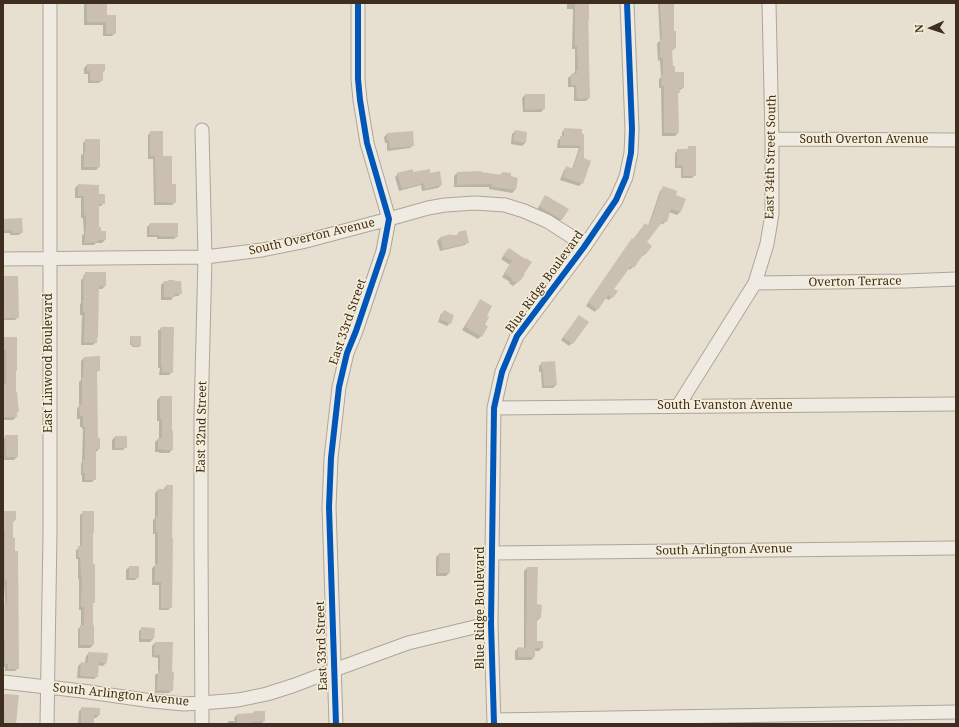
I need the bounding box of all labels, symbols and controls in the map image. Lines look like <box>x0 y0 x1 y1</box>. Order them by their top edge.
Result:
north arrow <box>911 8 951 48</box>
text: N <box>911 24 926 33</box>
street label: East 34th Street South <box>763 94 779 220</box>
street label: South Overton Avenue <box>800 133 928 147</box>
street label: South Overton Avenue <box>248 215 376 259</box>
street label: Blue Ridge Boulevard <box>503 228 587 336</box>
street label: Overton Terrace <box>808 274 902 290</box>
street label: East 33rd Street <box>327 277 369 367</box>
street label: East Linwood Boulevard <box>42 293 56 433</box>
street label: East 32nd Street <box>194 381 210 473</box>
street label: South Evanston Avenue <box>657 399 793 413</box>
street label: South Arlington Avenue <box>655 542 793 558</box>
street label: Blue Ridge Boulevard <box>474 546 488 670</box>
street label: East 33rd Street <box>313 601 331 691</box>
street label: South Arlington Avenue <box>52 681 190 709</box>

